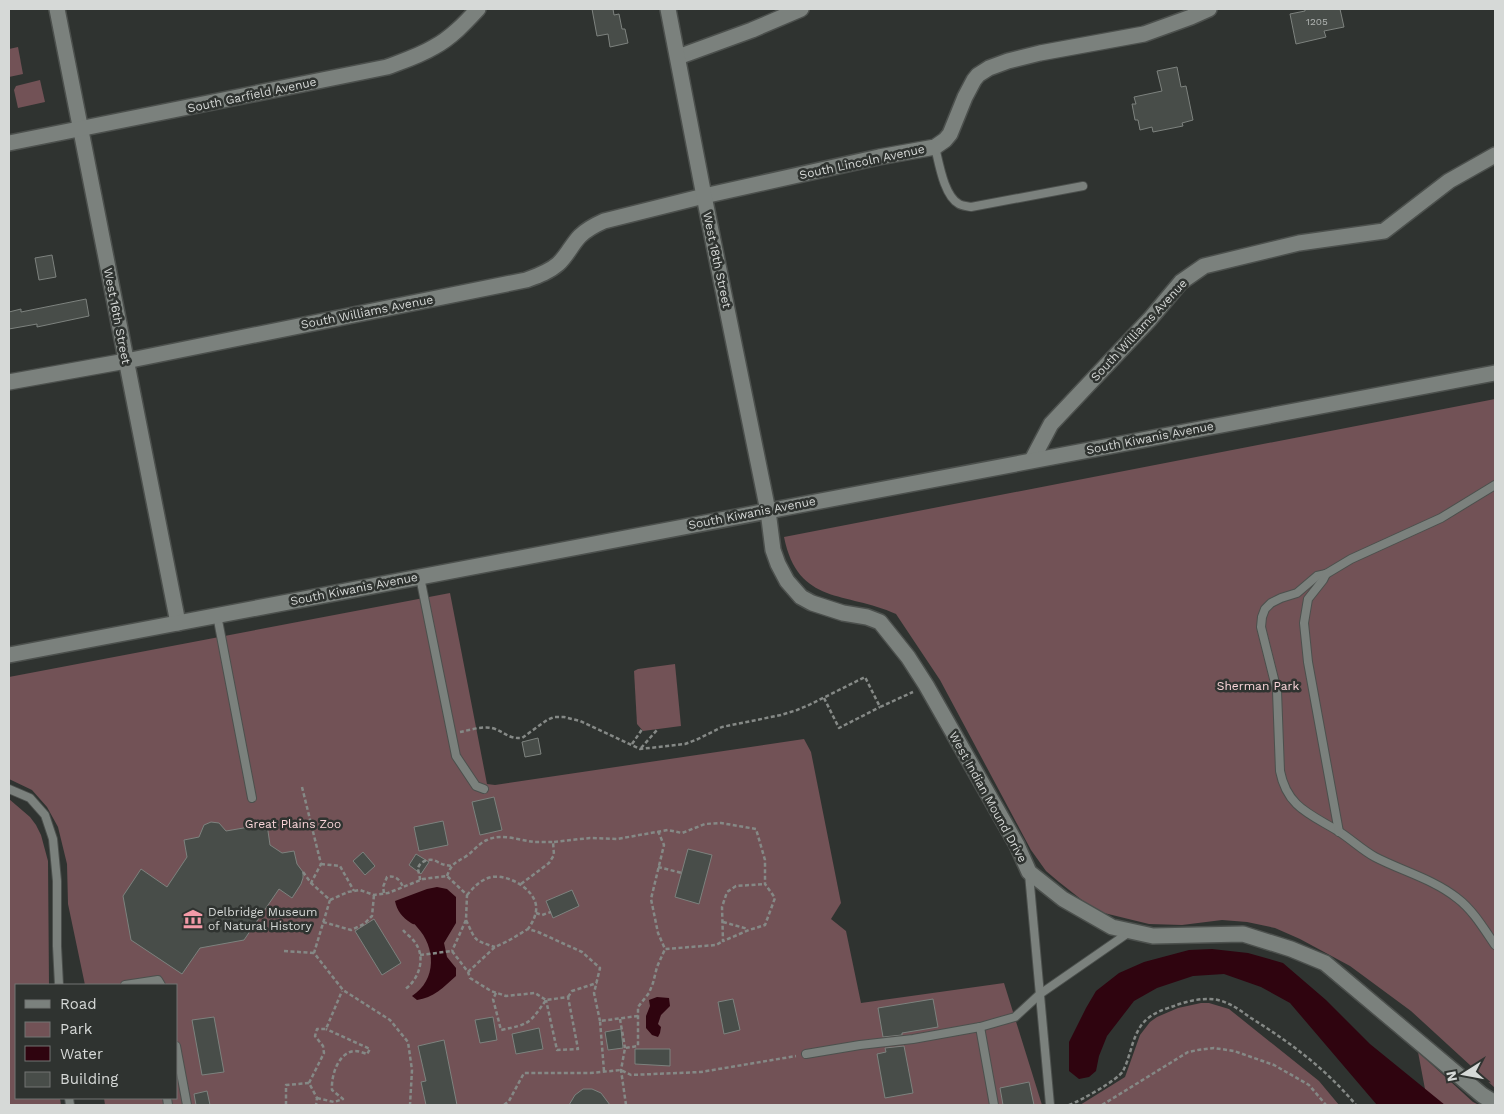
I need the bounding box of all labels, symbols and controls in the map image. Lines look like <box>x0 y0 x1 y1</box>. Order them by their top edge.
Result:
house number: 1205 <box>1306 16 1328 27</box>
street label: South Garfield Avenue <box>186 74 318 115</box>
street label: South Lincoln Avenue <box>798 142 926 182</box>
street label: West 18th Street <box>700 211 734 309</box>
street label: West 16th Street <box>101 267 133 365</box>
street label: South Williams Avenue <box>1088 276 1190 384</box>
street label: South Williams Avenue <box>300 292 434 332</box>
street label: South Kiwanis Avenue <box>1085 419 1215 457</box>
street label: South Kiwanis Avenue <box>687 494 817 532</box>
street label: South Kiwanis Avenue <box>289 570 419 608</box>
park label: Sherman Park <box>1217 679 1299 693</box>
street label: West Indian Mound Drive <box>946 729 1030 865</box>
park label: Great Plains Zoo <box>245 817 341 831</box>
place label: Delbridge Museum of Natural History <box>208 905 317 933</box>
museum icon: Delbridge Museum of Natural History <box>182 908 204 930</box>
legend <box>15 984 178 1099</box>
text: Road <box>60 995 97 1013</box>
text: Park <box>60 1020 93 1038</box>
text: Water <box>60 1045 103 1063</box>
north arrow <box>1439 1049 1489 1099</box>
text: Building <box>60 1070 118 1088</box>
text: N <box>1442 1070 1460 1083</box>

